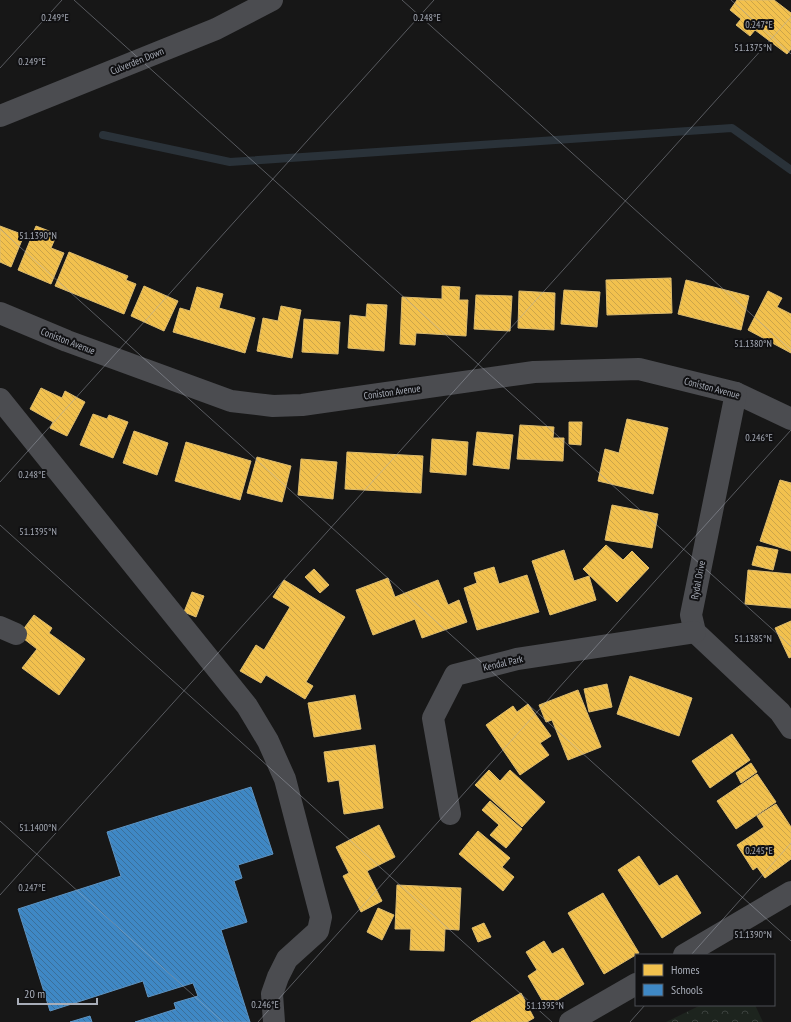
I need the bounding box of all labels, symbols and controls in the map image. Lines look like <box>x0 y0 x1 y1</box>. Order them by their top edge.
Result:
text: 0.249°E <box>41 11 69 24</box>
text: 0.248°E <box>413 11 441 24</box>
text: 0.247°E <box>745 18 773 31</box>
text: 51.1375°N <box>734 41 772 54</box>
street label: Culverden Down <box>108 44 166 78</box>
text: 0.249°E <box>18 55 46 68</box>
text: 51.1390°N <box>19 229 57 242</box>
street label: Coniston Avenue <box>39 325 97 357</box>
text: 51.1380°N <box>734 337 772 350</box>
street label: Coniston Avenue <box>683 374 741 402</box>
street label: Coniston Avenue <box>363 382 421 402</box>
text: 0.246°E <box>745 431 773 444</box>
text: 0.248°E <box>18 468 46 481</box>
text: 51.1395°N <box>19 525 57 538</box>
street label: Rydal Drive <box>688 559 708 601</box>
text: 51.1385°N <box>734 632 772 645</box>
street label: Kendal Park <box>482 652 524 674</box>
text: 51.1400°N <box>19 821 57 834</box>
text: 0.245°E <box>745 844 773 857</box>
text: 0.247°E <box>18 881 46 894</box>
text: 51.1390°N <box>734 928 772 941</box>
legend <box>635 954 775 1006</box>
text: Homes <box>671 962 699 977</box>
scale bar <box>18 980 97 1006</box>
text: Schools <box>671 982 703 997</box>
text: 20 m <box>24 986 45 1001</box>
text: 0.246°E <box>251 998 279 1011</box>
text: 51.1395°N <box>526 999 564 1012</box>

